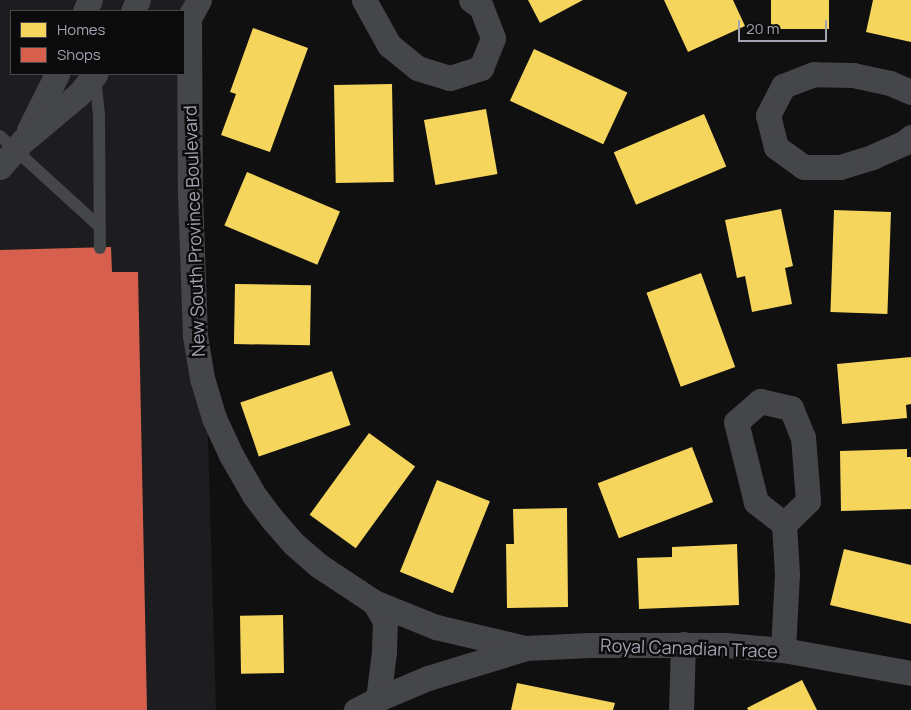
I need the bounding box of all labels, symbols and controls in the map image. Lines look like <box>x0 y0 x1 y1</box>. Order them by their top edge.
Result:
legend <box>10 10 185 75</box>
scale bar <box>741 10 830 42</box>
text: 20 m <box>746 18 779 39</box>
text: Homes <box>57 19 105 40</box>
text: Shops <box>57 44 101 65</box>
street label: New South Province Boulevard <box>179 105 209 357</box>
street label: Royal Canadian Trace <box>600 634 778 662</box>

